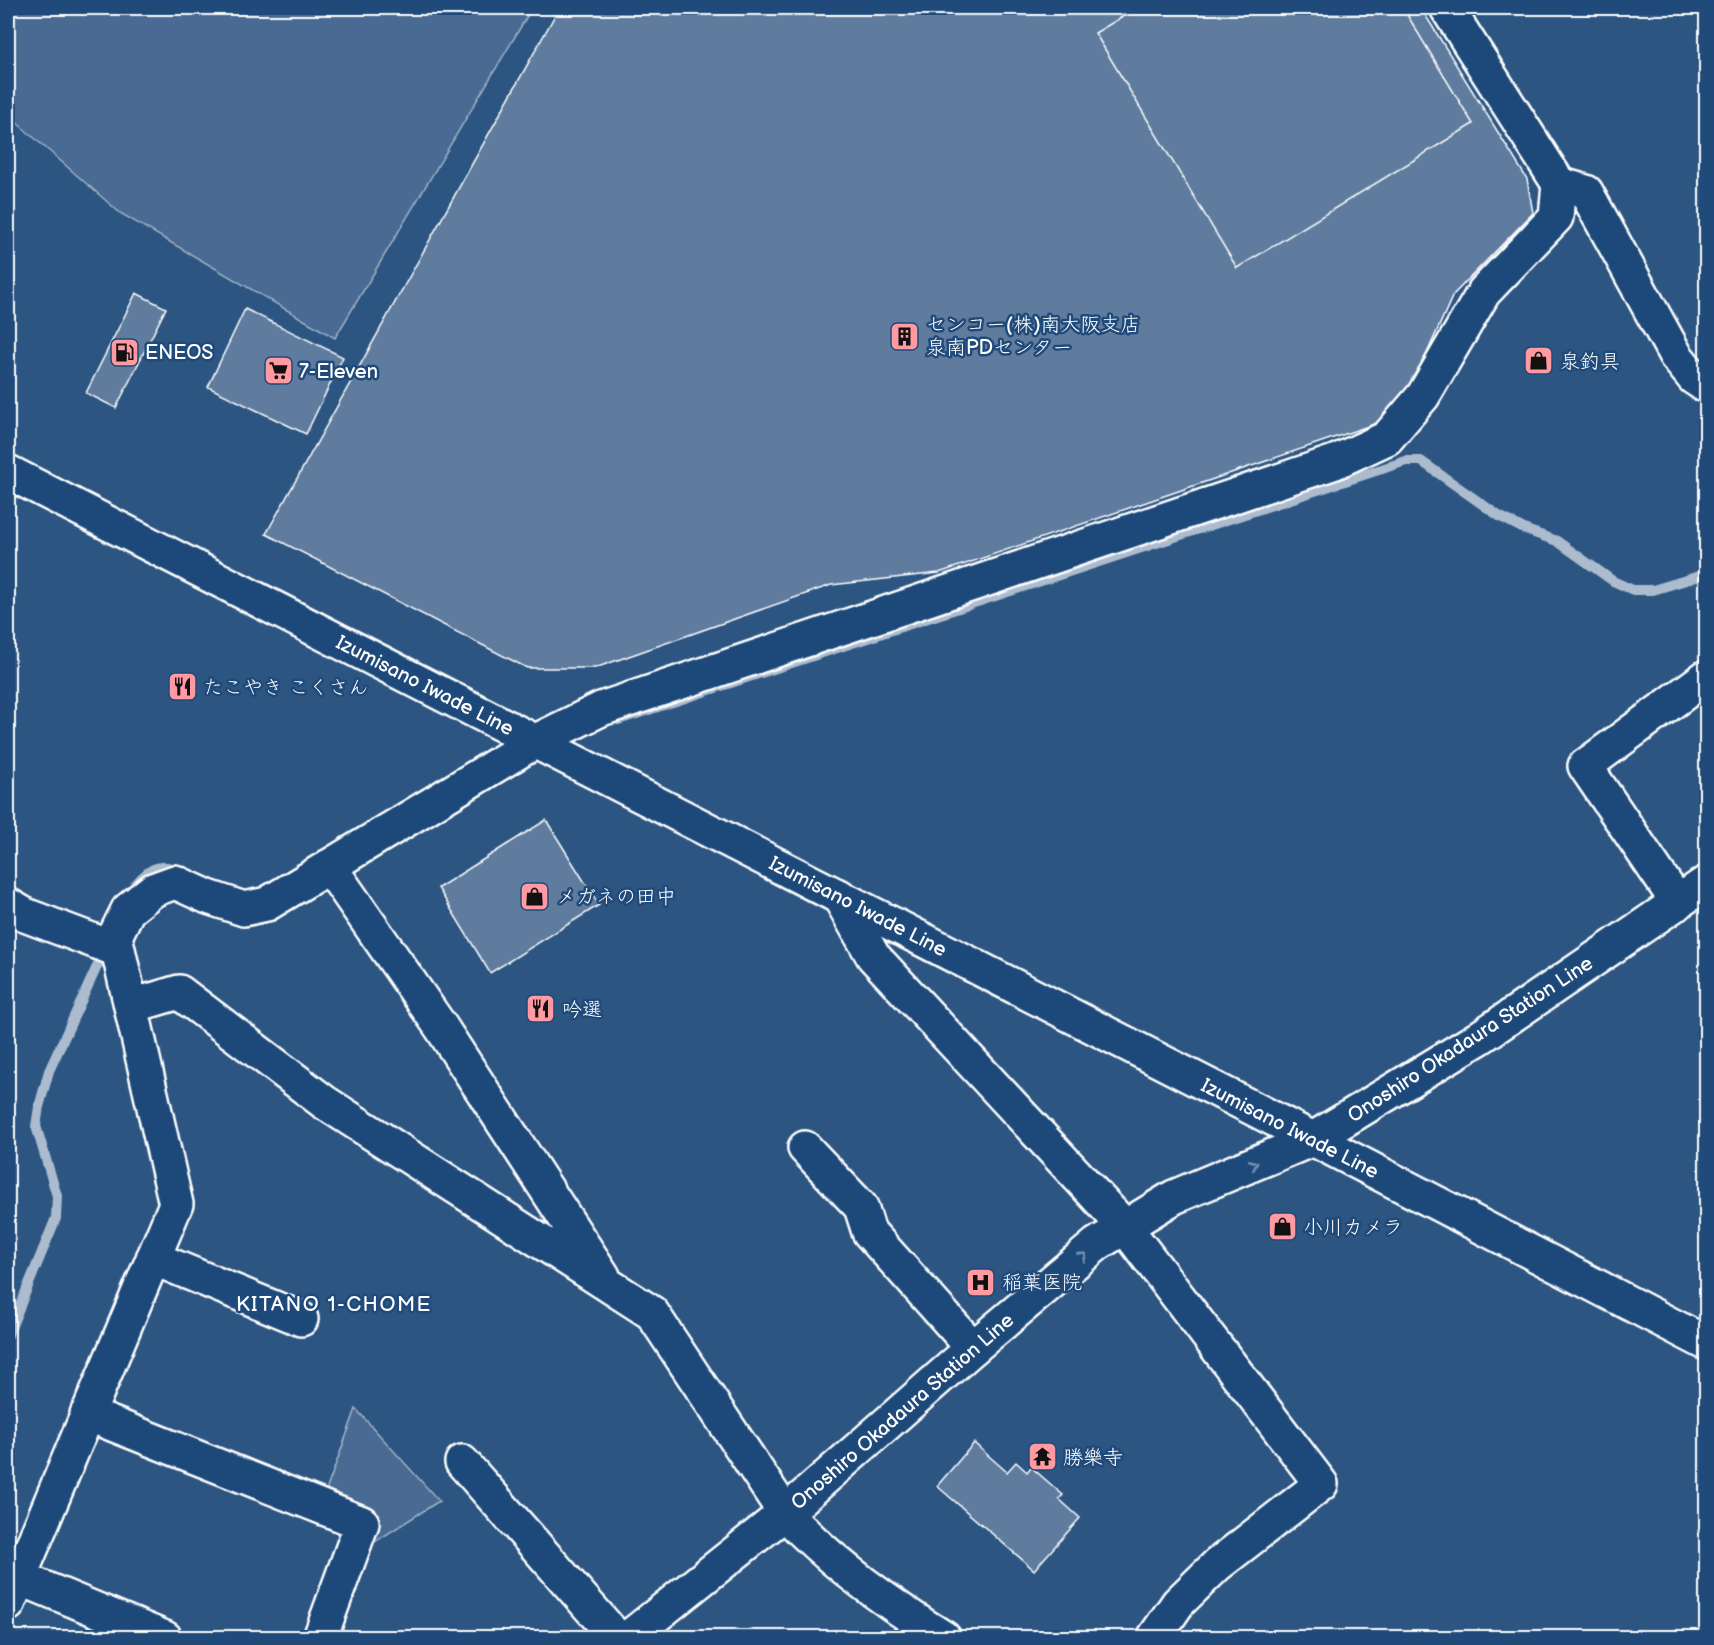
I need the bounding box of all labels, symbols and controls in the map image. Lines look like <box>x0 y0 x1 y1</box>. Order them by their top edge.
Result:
place label: センコー(株)南大阪支店 泉南PDセンター <box>926 313 1141 360</box>
building icon: センコー(株)南大阪支店 泉南PDセンター <box>889 320 921 352</box>
fuel station icon: ENEOS <box>108 336 140 368</box>
place label: ENEOS <box>145 341 213 365</box>
shop icon: 泉釣具 <box>1523 345 1555 377</box>
place label: 泉釣具 <box>1560 350 1620 374</box>
supermarket icon: 7-Eleven <box>262 355 294 387</box>
place label: 7-Eleven <box>299 360 378 384</box>
street label: Izumisano Iwade Line <box>332 631 518 741</box>
restaurant icon: たこやき こくさん <box>166 671 198 703</box>
place label: たこやき こくさん <box>203 676 368 700</box>
street label: Izumisano Iwade Line <box>765 852 951 962</box>
shop icon: メガネの田中 <box>519 880 551 912</box>
place label: メガネの田中 <box>556 885 676 909</box>
street label: Onoshiro Okadaura Station Line <box>1344 951 1598 1128</box>
restaurant icon: 吟選 <box>525 993 557 1025</box>
place label: 吟選 <box>562 998 602 1022</box>
street label: Izumisano Iwade Line <box>1197 1074 1383 1184</box>
one-way arrow <box>1248 1159 1259 1171</box>
shop icon: 小川カメラ <box>1266 1211 1298 1243</box>
place label: 小川カメラ <box>1303 1216 1403 1240</box>
one-way arrow <box>1076 1252 1087 1263</box>
hospital icon: 稲葉医院 <box>965 1266 997 1298</box>
place label: 稲葉医院 <box>1002 1271 1082 1295</box>
district label: KITANO 1-CHOME <box>236 1292 432 1317</box>
street label: Onoshiro Okadaura Station Line <box>786 1308 1019 1515</box>
temple icon: 勝樂寺 <box>1026 1441 1058 1473</box>
place label: 勝樂寺 <box>1063 1446 1123 1470</box>

